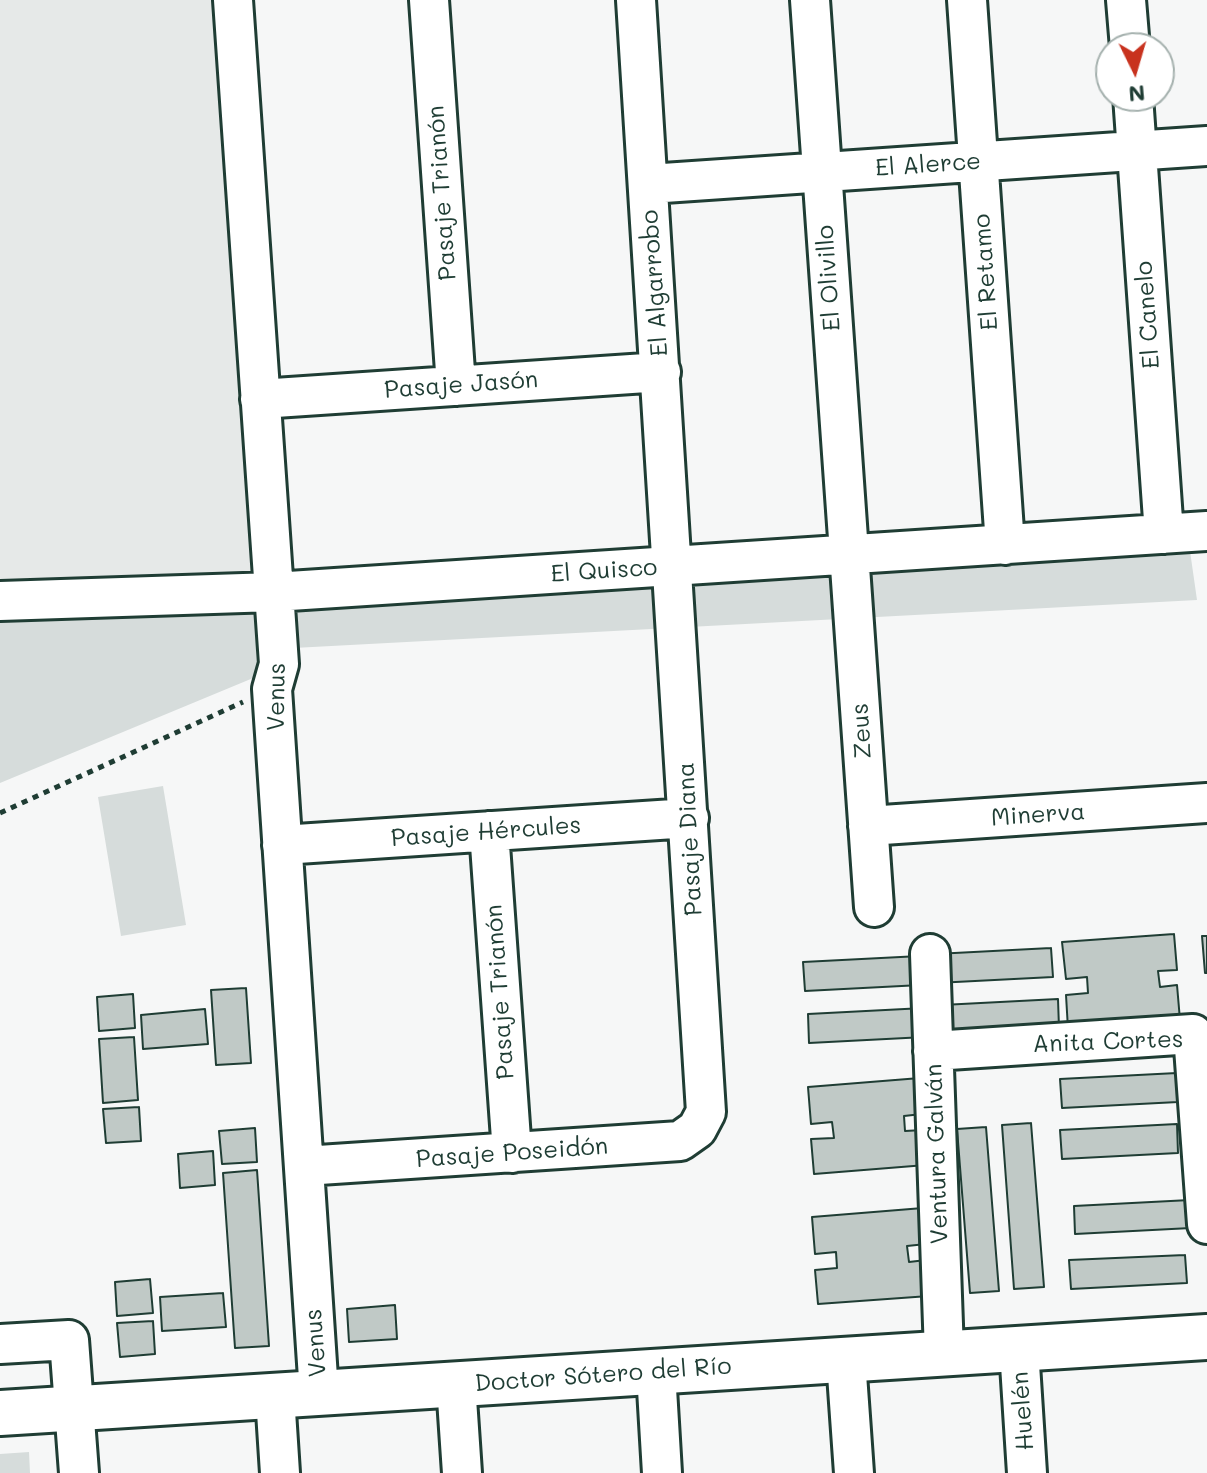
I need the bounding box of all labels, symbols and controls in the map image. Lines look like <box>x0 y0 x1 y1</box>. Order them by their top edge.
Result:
north arrow <box>1095 32 1175 112</box>
text: N <box>1127 79 1147 110</box>
street label: Pasaje Trianón <box>422 105 462 281</box>
street label: El Alerce <box>874 147 982 183</box>
street label: El Algarrobo <box>636 209 674 357</box>
street label: El Retamo <box>968 213 1004 331</box>
street label: El Olivillo <box>811 224 847 332</box>
street label: El Canelo <box>1130 260 1166 370</box>
street label: Pasaje Jasón <box>383 365 539 405</box>
street label: El Quisco <box>550 553 658 589</box>
street label: Venus <box>262 663 292 731</box>
street label: Zeus <box>846 702 878 760</box>
street label: Pasaje Diana <box>672 761 708 917</box>
street label: Minerva <box>990 797 1086 833</box>
street label: Pasaje Hércules <box>390 811 582 853</box>
street label: Pasaje Trianón <box>480 904 520 1080</box>
street label: Anita Cortes <box>1032 1025 1184 1059</box>
street label: Ventura Galván <box>919 1063 955 1245</box>
street label: Pasaje Poseidón <box>415 1132 609 1174</box>
street label: Venus <box>299 1308 333 1378</box>
street label: Doctor Sótero del Río <box>474 1352 732 1398</box>
street label: Huelén <box>1006 1370 1040 1452</box>

